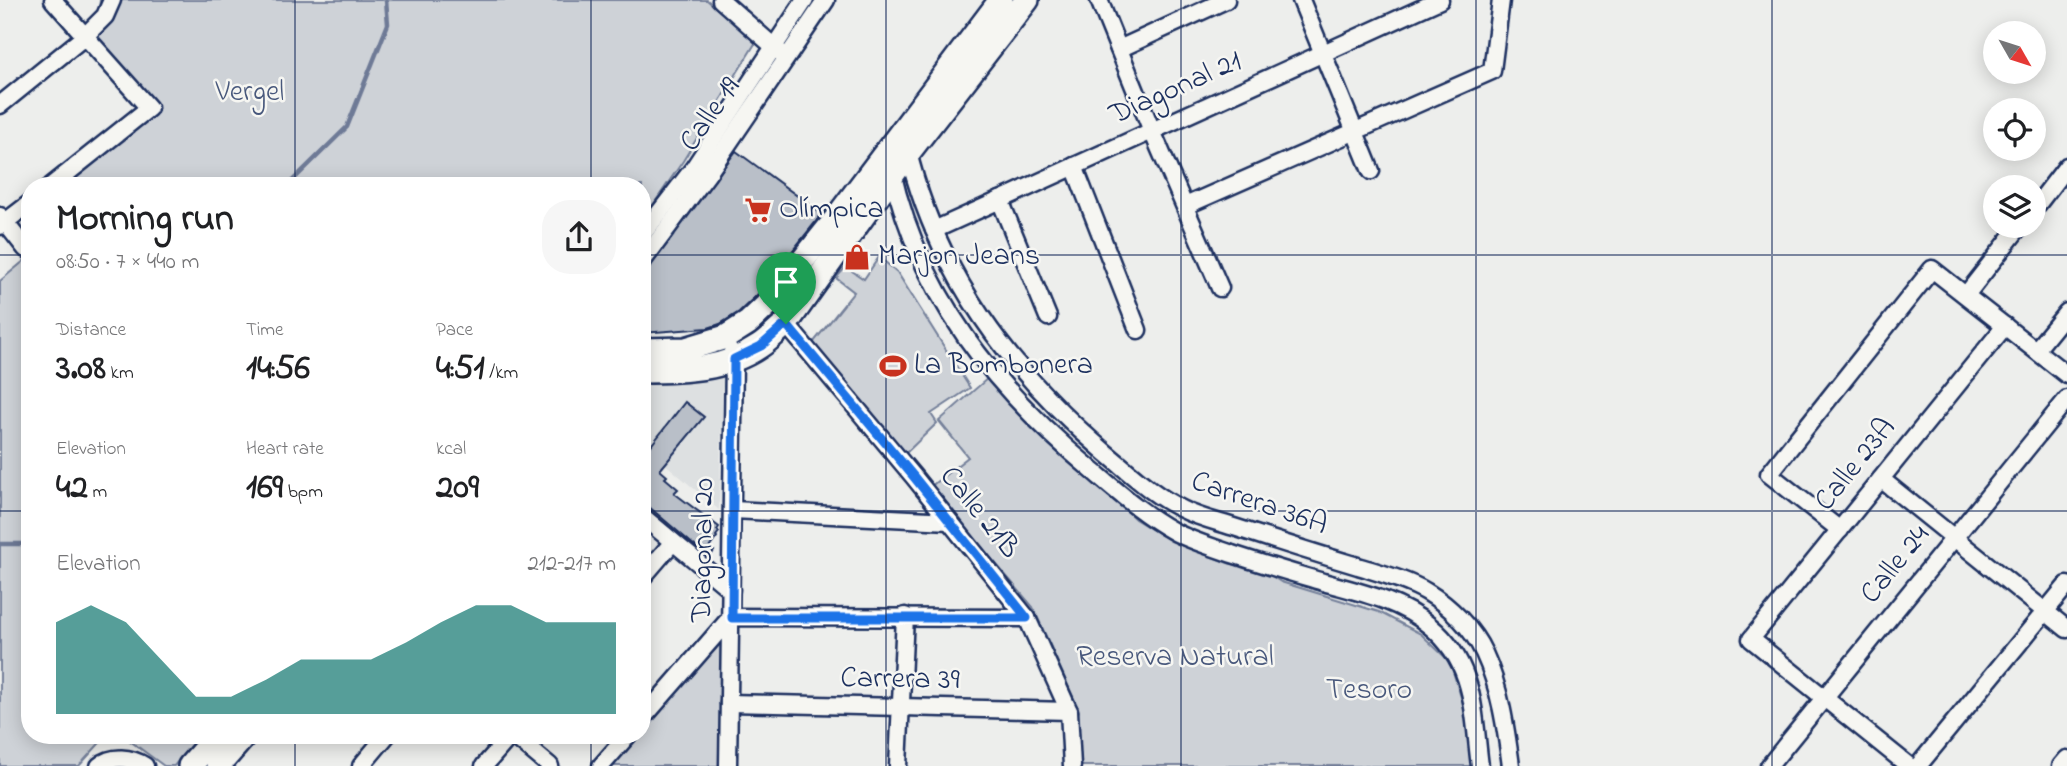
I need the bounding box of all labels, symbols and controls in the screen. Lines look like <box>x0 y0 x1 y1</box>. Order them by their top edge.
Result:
north arrow <box>1983 21 2046 84</box>
map controls <box>1983 21 2046 238</box>
street label: Diagonal 21 <box>1102 40 1249 138</box>
street label: Calle 19 <box>669 69 753 161</box>
park label: Vergel <box>215 71 284 115</box>
button: locate <box>1983 98 2046 161</box>
button: layers <box>1983 175 2046 238</box>
place label: Olímpica <box>779 188 884 232</box>
text: Morning run <box>56 192 234 248</box>
supermarket icon: Olímpica <box>743 195 773 225</box>
button: share <box>542 200 616 274</box>
place label: Marjon Jeans <box>878 235 1040 279</box>
shop icon: Marjon Jeans <box>842 242 872 272</box>
text: 08:50 · 7 × 440 m <box>56 246 199 279</box>
pin <box>756 252 816 324</box>
icon: arrive <box>767 263 805 301</box>
text: Distance <box>56 317 126 344</box>
text: Time <box>246 317 284 344</box>
text: Pace <box>436 317 473 344</box>
text: 3.08 <box>56 344 106 395</box>
text: 14:56 <box>246 344 310 395</box>
text: 4:51 <box>436 344 485 395</box>
place label: La Bombonera <box>914 344 1093 388</box>
sports icon: La Bombonera <box>878 351 908 381</box>
text: km <box>106 360 134 387</box>
text: /km <box>485 360 518 387</box>
street label: Calle 23A <box>1804 409 1908 521</box>
text: Elevation <box>56 436 126 463</box>
text: Heart rate <box>246 436 324 463</box>
text: kcal <box>436 436 466 463</box>
street label: Calle 21B <box>928 457 1030 569</box>
street label: Carrera 36A <box>1185 460 1333 548</box>
text: 42 <box>56 463 88 514</box>
text: 169 <box>246 463 283 514</box>
text: 209 <box>436 463 479 514</box>
street label: Diagonal 20 <box>681 478 727 623</box>
text: m <box>88 479 107 506</box>
text: bpm <box>283 479 323 506</box>
street label: Calle 24 <box>1850 516 1942 614</box>
text: Elevation <box>56 548 141 581</box>
text: 212–217 m <box>527 548 616 581</box>
park label: Reserva Natural <box>1076 636 1274 680</box>
street label: Carrera 39 <box>840 657 960 703</box>
park label: Tesoro <box>1326 669 1412 713</box>

